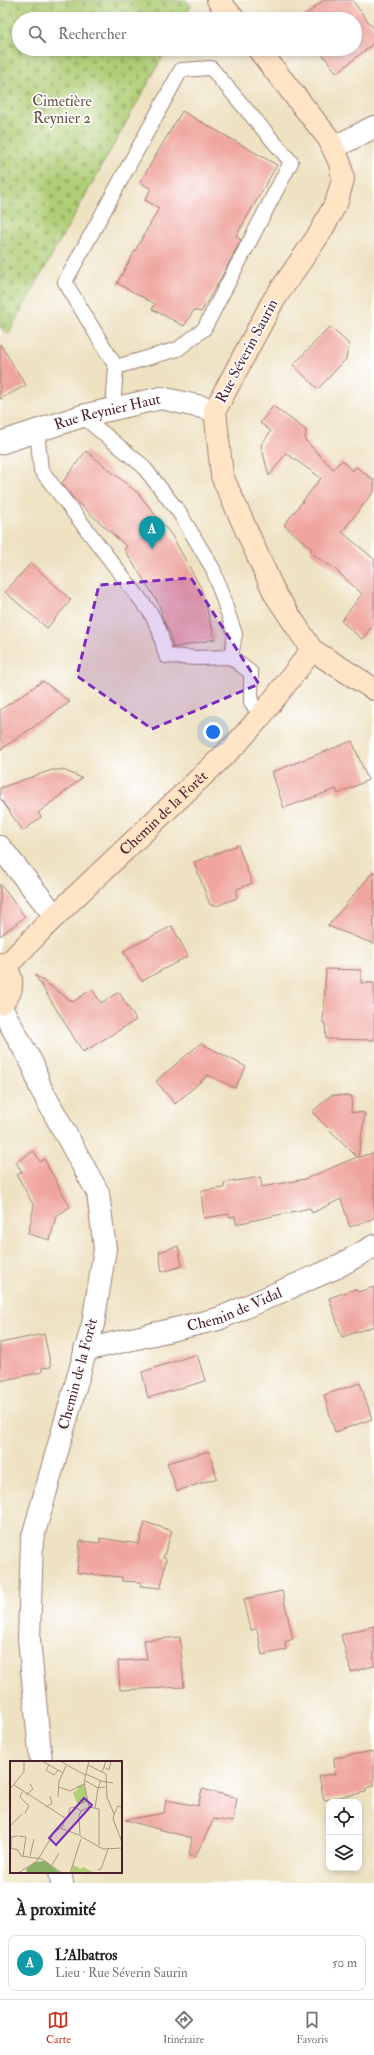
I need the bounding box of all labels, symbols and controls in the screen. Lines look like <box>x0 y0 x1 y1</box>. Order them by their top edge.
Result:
search box <box>12 12 362 56</box>
icon: search <box>26 23 48 45</box>
text: Rechercher <box>58 25 126 44</box>
park label: Cimetière Reynier 2 <box>32 92 92 128</box>
street label: Rue Séverin Saurin <box>212 296 283 406</box>
street label: Rue Reynier Haut <box>52 389 162 434</box>
pin: A <box>139 516 165 549</box>
your location <box>203 722 223 742</box>
street label: Chemin de la Forêt <box>115 766 212 859</box>
street label: Chemin de Vidal <box>185 1283 285 1335</box>
street label: Chemin de la Forêt <box>54 1316 102 1432</box>
inset map <box>10 1761 122 1873</box>
map controls <box>326 1799 362 1871</box>
button: locate <box>326 1799 362 1835</box>
button: layers <box>326 1835 362 1871</box>
text: À proximité <box>16 1899 96 1920</box>
text: L'Albatros <box>55 1946 117 1965</box>
text: A <box>26 1955 34 1971</box>
text: 50 m <box>332 1955 357 1971</box>
text: Lieu · Rue Séverin Saurin <box>55 1965 188 1981</box>
tab: Carte <box>46 2009 71 2046</box>
tab: Itinéraire <box>163 2009 204 2046</box>
tab: Favoris <box>296 2009 328 2046</box>

